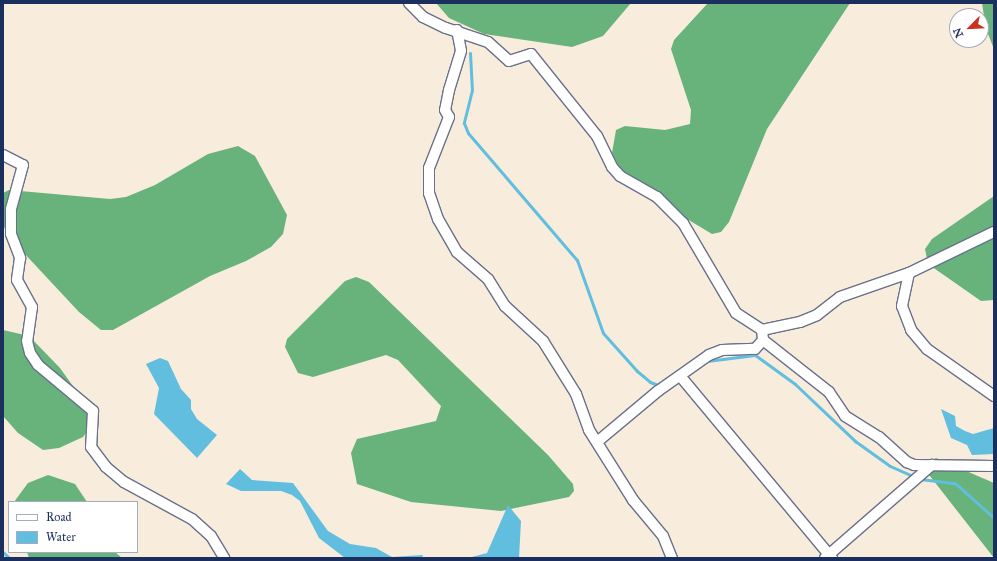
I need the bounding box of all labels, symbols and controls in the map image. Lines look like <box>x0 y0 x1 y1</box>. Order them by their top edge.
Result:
north arrow <box>949 8 989 48</box>
text: N <box>951 26 966 40</box>
legend <box>8 501 138 553</box>
text: Road <box>46 510 72 524</box>
text: Water <box>46 530 76 544</box>

